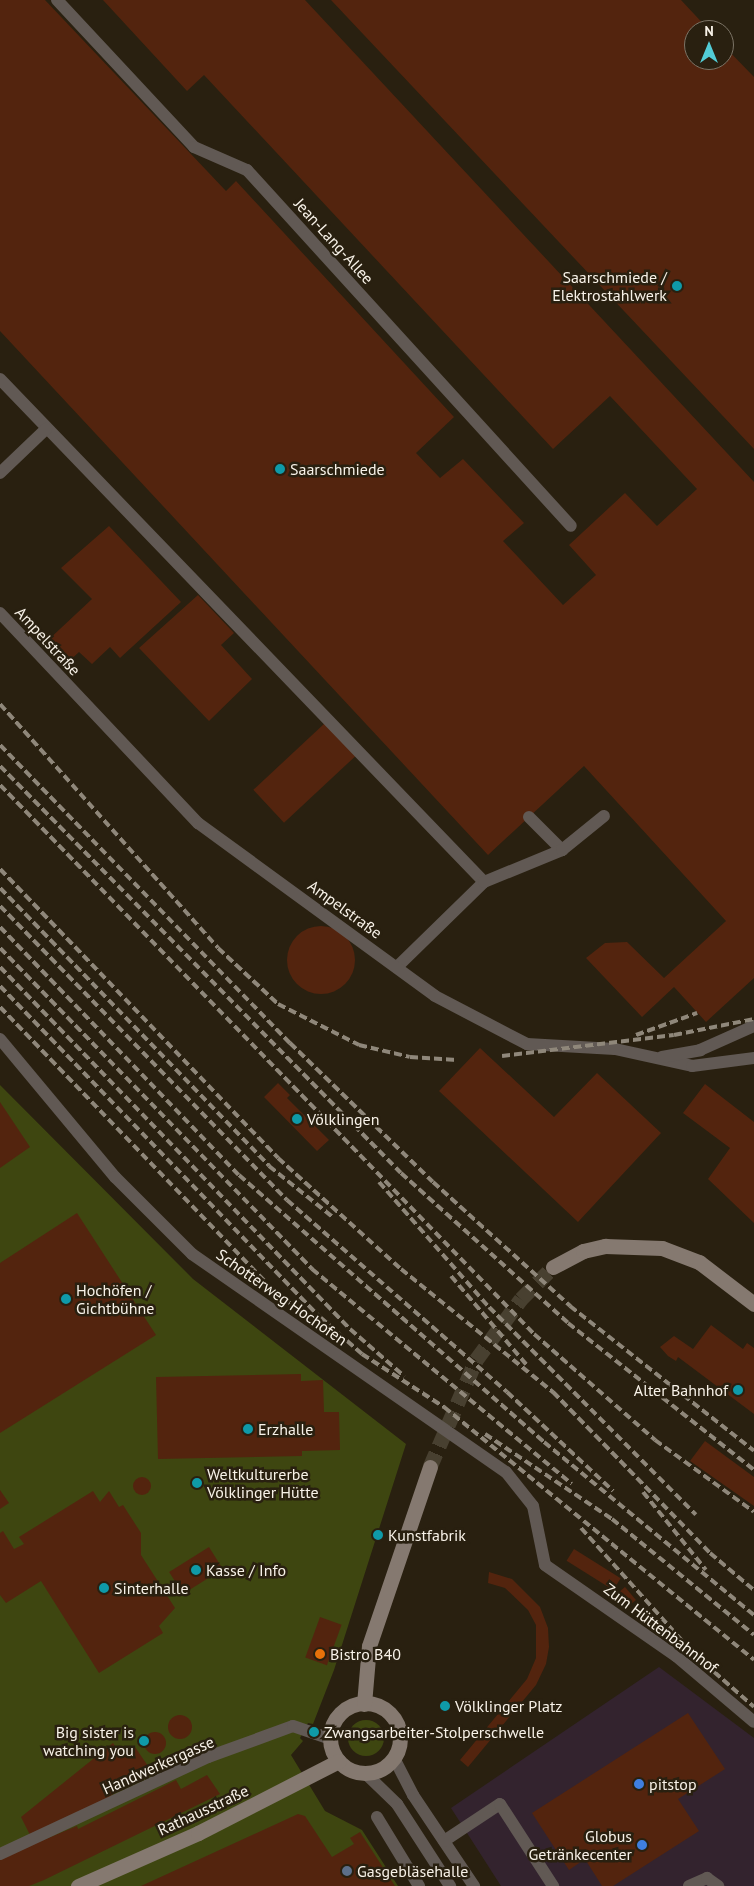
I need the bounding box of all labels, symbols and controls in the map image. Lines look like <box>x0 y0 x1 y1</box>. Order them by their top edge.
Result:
north arrow <box>684 20 734 70</box>
text: N <box>704 22 714 40</box>
street label: Jean-Lang-Allee <box>290 194 378 288</box>
place label: Saarschmiede / Elektrostahlwerk <box>552 267 667 305</box>
marker: Saarschmiede / Elektrostahlwerk <box>671 280 683 292</box>
place label: Saarschmiede <box>290 459 385 479</box>
marker: Saarschmiede <box>274 463 286 475</box>
street label: Ampelstraße <box>11 603 85 679</box>
street label: Ampelstraße <box>304 876 386 942</box>
place label: Völklingen <box>307 1109 379 1129</box>
marker: Völklingen <box>291 1113 303 1125</box>
street label: Schotterweg Hochofen <box>213 1245 351 1349</box>
place label: Hochöfen / Gichtbühne <box>76 1280 154 1318</box>
marker: Hochöfen / Gichtbühne <box>60 1293 72 1305</box>
place label: Alter Bahnhof <box>634 1380 728 1400</box>
marker: Alter Bahnhof <box>732 1384 744 1396</box>
place label: Erzhalle <box>258 1419 313 1439</box>
marker: Erzhalle <box>242 1423 254 1435</box>
place label: Weltkulturerbe Völklinger Hütte <box>207 1464 319 1502</box>
marker: Weltkulturerbe Völklinger Hütte <box>191 1477 203 1489</box>
place label: Kunstfabrik <box>388 1525 466 1545</box>
marker: Kunstfabrik <box>372 1529 384 1541</box>
place label: Kasse / Info <box>206 1560 286 1580</box>
marker: Kasse / Info <box>190 1564 202 1576</box>
place label: Sinterhalle <box>114 1578 189 1598</box>
street label: Zum Hüttenbahnhof <box>600 1579 722 1677</box>
marker: Sinterhalle <box>98 1582 110 1594</box>
place label: Bistro B40 <box>330 1644 401 1664</box>
marker: Bistro B40 <box>314 1648 326 1660</box>
place label: Völklinger Platz <box>455 1696 562 1716</box>
marker: Völklinger Platz <box>439 1700 451 1712</box>
place label: Big sister is watching you <box>43 1722 134 1760</box>
place label: Zwangsarbeiter-Stolperschwelle <box>324 1722 544 1742</box>
marker: Zwangsarbeiter-Stolperschwelle <box>308 1726 320 1738</box>
street label: Handwerkergasse <box>99 1732 217 1798</box>
marker: Big sister is watching you <box>138 1735 150 1747</box>
place label: pitstop <box>649 1774 697 1794</box>
marker: pitstop <box>633 1778 645 1790</box>
street label: Rathausstraße <box>155 1781 251 1839</box>
place label: Globus Getränkecenter <box>529 1826 632 1864</box>
marker: Globus Getränkecenter <box>636 1839 648 1851</box>
place label: Gasgebläsehalle <box>357 1861 468 1881</box>
marker: Gasgebläsehalle <box>341 1865 353 1877</box>

